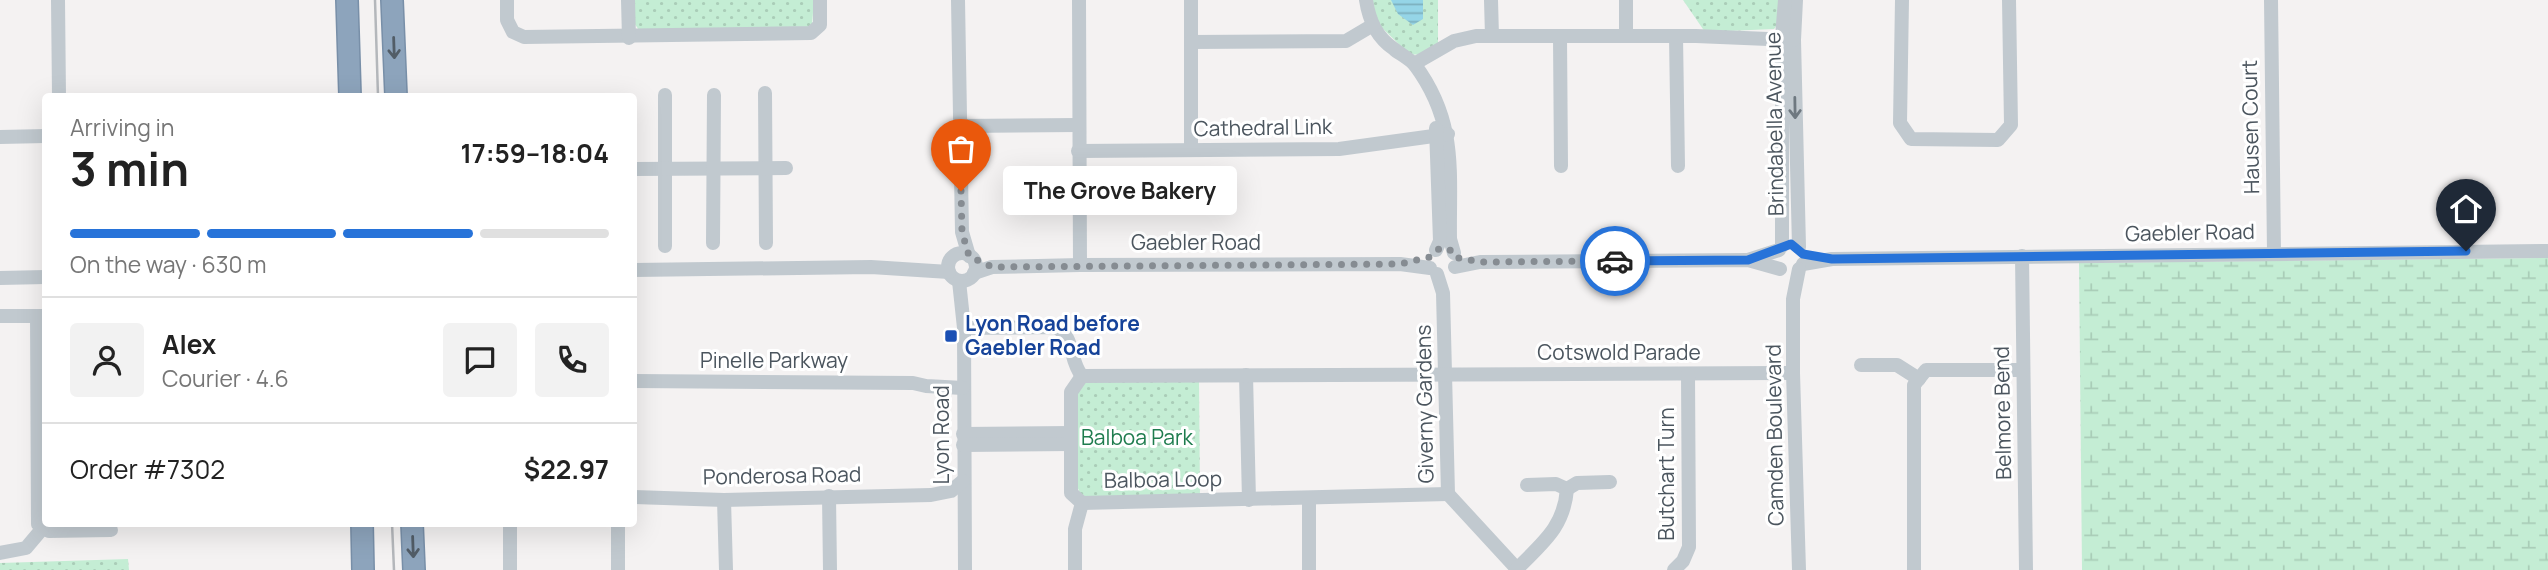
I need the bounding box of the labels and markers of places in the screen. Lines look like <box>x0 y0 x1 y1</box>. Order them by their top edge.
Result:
pin <box>931 119 991 191</box>
callout: The Grove Bakery <box>1003 166 1238 216</box>
pin <box>2436 179 2496 251</box>
place label: Lyon Road before Gaebler Road <box>965 309 1140 361</box>
marker: Lyon Road before Gaebler Road <box>943 328 959 344</box>

